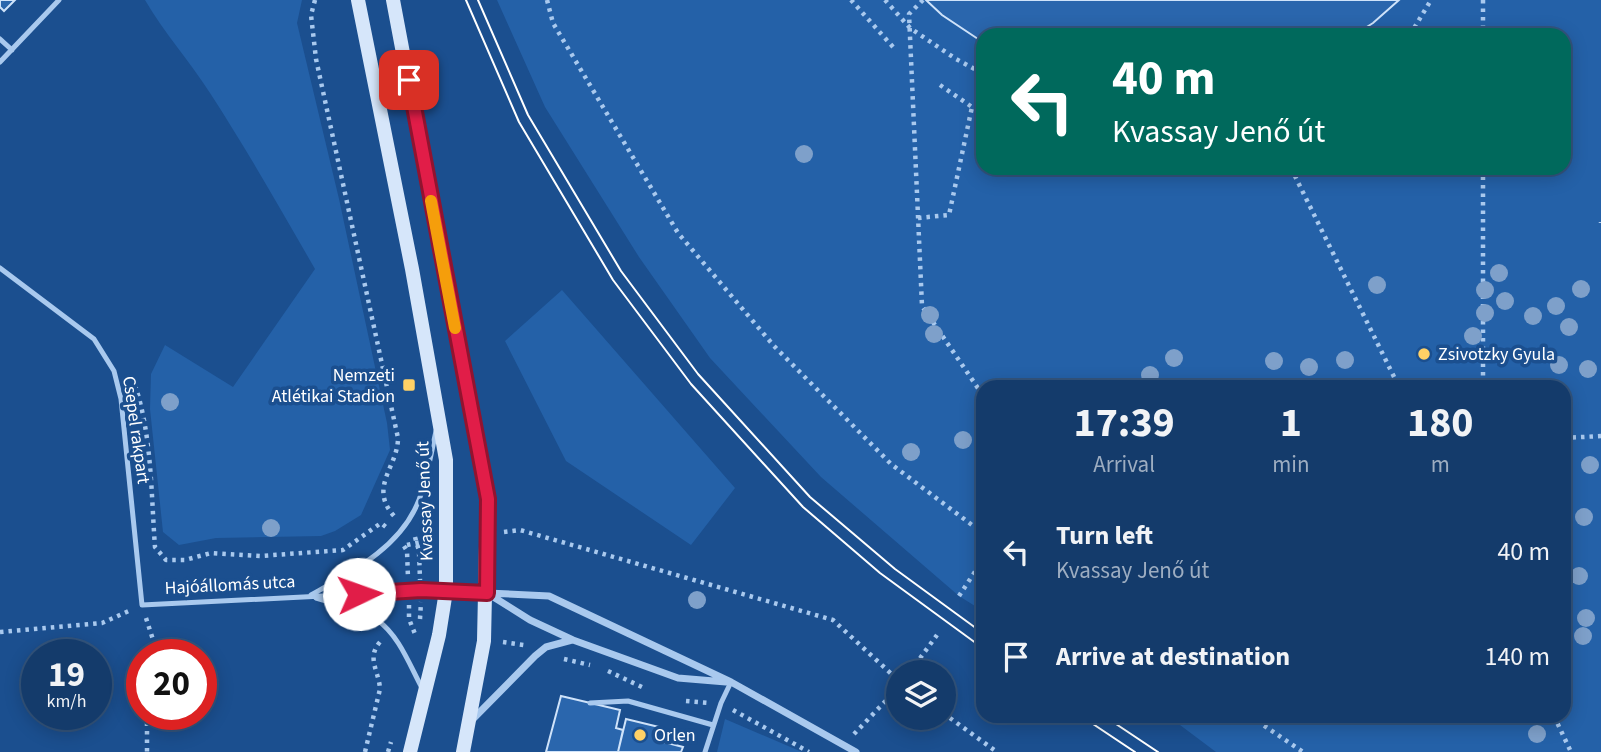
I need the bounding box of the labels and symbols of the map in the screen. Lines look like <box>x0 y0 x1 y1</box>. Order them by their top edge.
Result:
pin <box>379 50 439 110</box>
place label: Zsivotzky Gyula <box>1438 342 1555 367</box>
marker: Zsivotzky Gyula <box>1416 346 1432 362</box>
place label: Nemzeti Atlétikai Stadion <box>272 363 395 409</box>
street label: Csepel rakpart <box>116 374 156 486</box>
marker: Nemzeti Atlétikai Stadion <box>401 377 417 393</box>
street label: Kvassay Jenő út <box>410 441 440 561</box>
position arrow <box>322 557 396 631</box>
street label: Hajóállomás utca <box>164 569 296 601</box>
speed limit sign: 20 <box>126 639 217 730</box>
place label: Orlen <box>654 723 696 748</box>
marker: Orlen <box>632 727 648 743</box>

